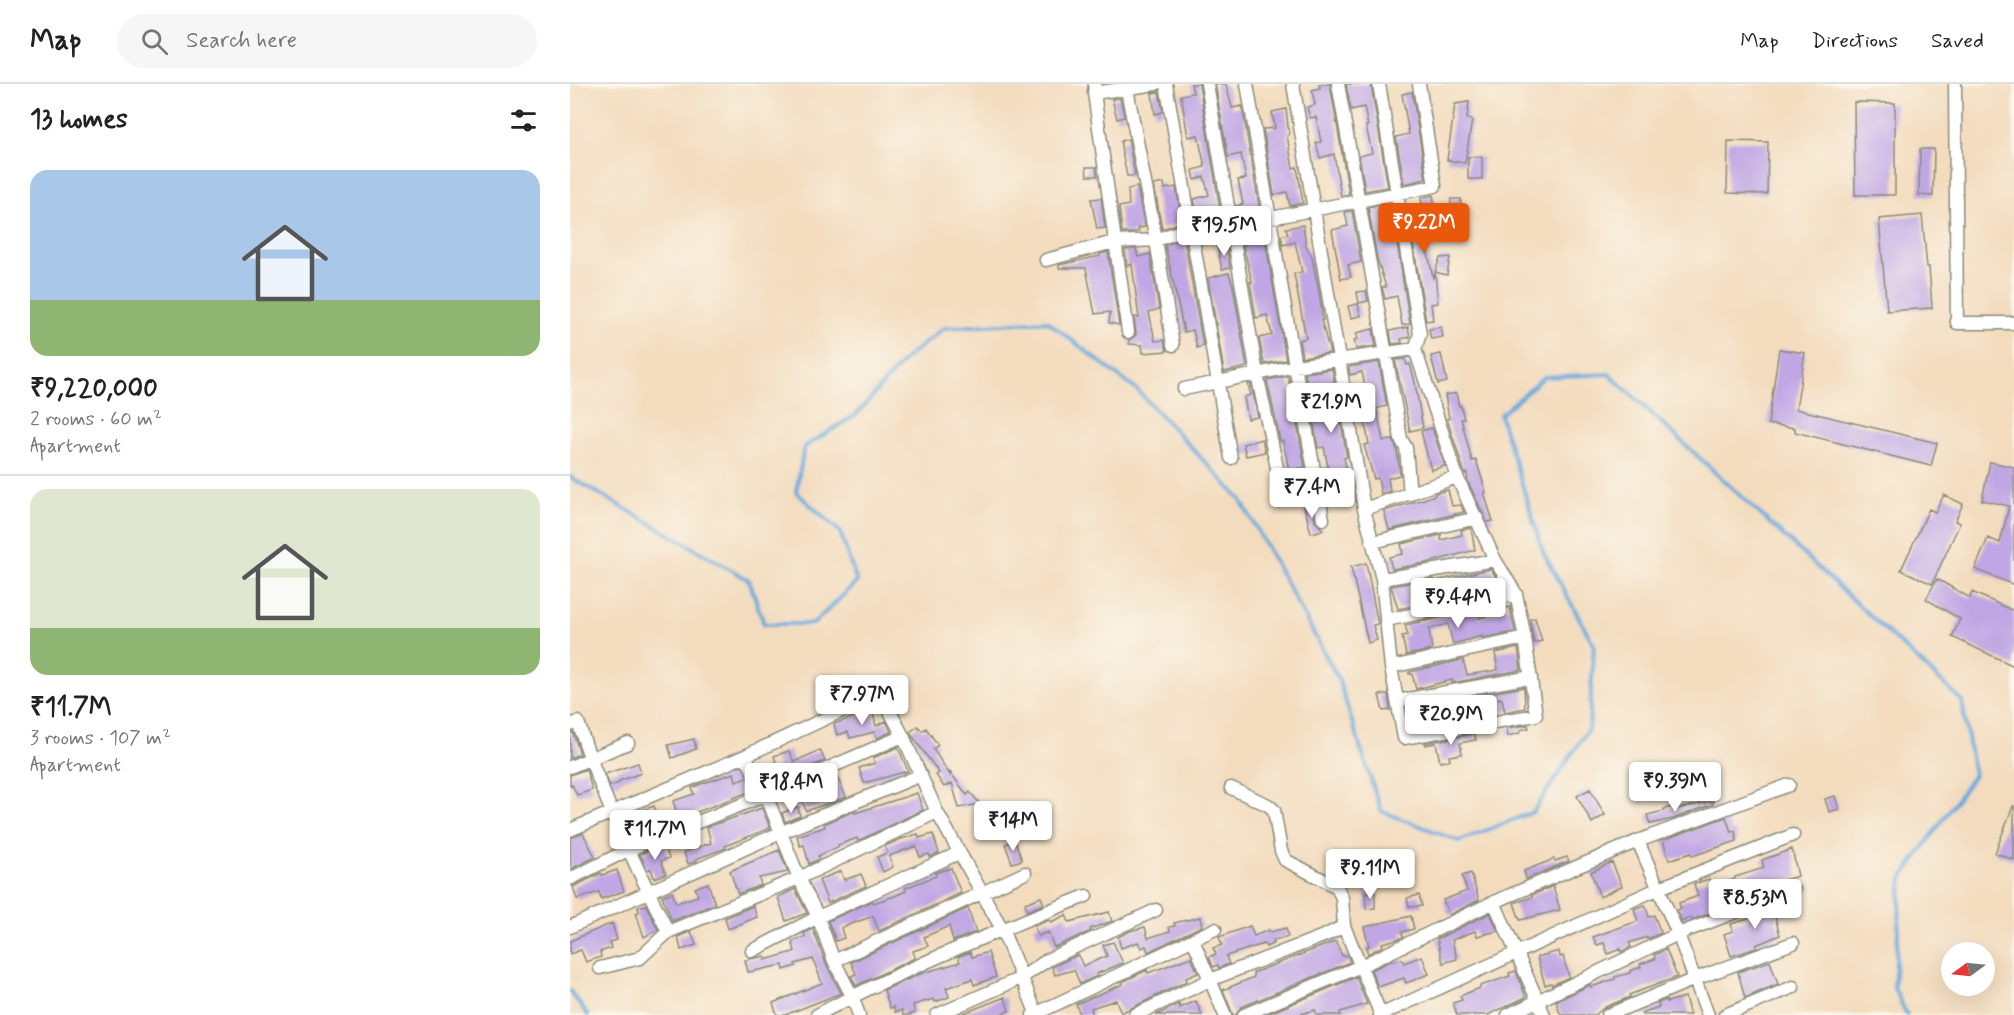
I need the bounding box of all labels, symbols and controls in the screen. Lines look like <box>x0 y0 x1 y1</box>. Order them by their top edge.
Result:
search box <box>117 14 537 68</box>
text: Map <box>30 23 81 60</box>
icon: search <box>138 25 171 58</box>
text: Search here <box>186 27 297 55</box>
text: Map <box>1740 27 1779 55</box>
text: Directions <box>1812 27 1898 55</box>
text: Saved <box>1931 27 1984 55</box>
text: 13 homes <box>30 103 128 137</box>
icon: filters <box>507 104 540 137</box>
pin: ₹9.22M <box>1375 203 1473 254</box>
pin: ₹19.5M <box>1175 206 1273 257</box>
icon: home <box>231 209 339 317</box>
text: ₹9.22M <box>1392 209 1456 236</box>
text: ₹19.5M <box>1191 212 1257 239</box>
text: ₹9,220,000 <box>30 372 158 406</box>
pin: ₹21.9M <box>1282 383 1380 434</box>
text: ₹21.9M <box>1300 389 1362 416</box>
text: 2 rooms · 60 m² <box>30 406 162 433</box>
text: Apartment <box>30 433 121 460</box>
pin: ₹7.4M <box>1270 468 1354 519</box>
text: ₹7.4M <box>1284 474 1340 501</box>
icon: home <box>231 528 339 636</box>
pin: ₹9.44M <box>1409 578 1507 629</box>
text: ₹9.44M <box>1425 584 1491 611</box>
pin: ₹7.97M <box>813 675 911 726</box>
text: ₹7.97M <box>829 681 895 708</box>
text: ₹11.7M <box>30 691 112 725</box>
pin: ₹20.9M <box>1402 695 1500 746</box>
text: ₹20.9M <box>1419 701 1483 728</box>
text: 3 rooms · 107 m² <box>30 725 171 752</box>
text: Apartment <box>30 752 121 779</box>
pin: ₹9.39M <box>1626 762 1724 813</box>
pin: ₹18.4M <box>742 763 840 814</box>
text: ₹9.39M <box>1643 768 1707 795</box>
text: ₹18.4M <box>759 769 823 796</box>
pin: ₹14M <box>977 801 1049 852</box>
text: ₹14M <box>988 807 1038 834</box>
pin: ₹11.7M <box>606 810 704 861</box>
text: ₹11.7M <box>624 816 686 843</box>
pin: ₹9.11M <box>1321 849 1419 900</box>
text: ₹9.11M <box>1340 855 1400 882</box>
pin: ₹8.53M <box>1706 879 1804 930</box>
text: ₹8.53M <box>1723 885 1787 912</box>
north arrow <box>1941 942 1995 996</box>
map controls <box>1941 942 1995 996</box>

